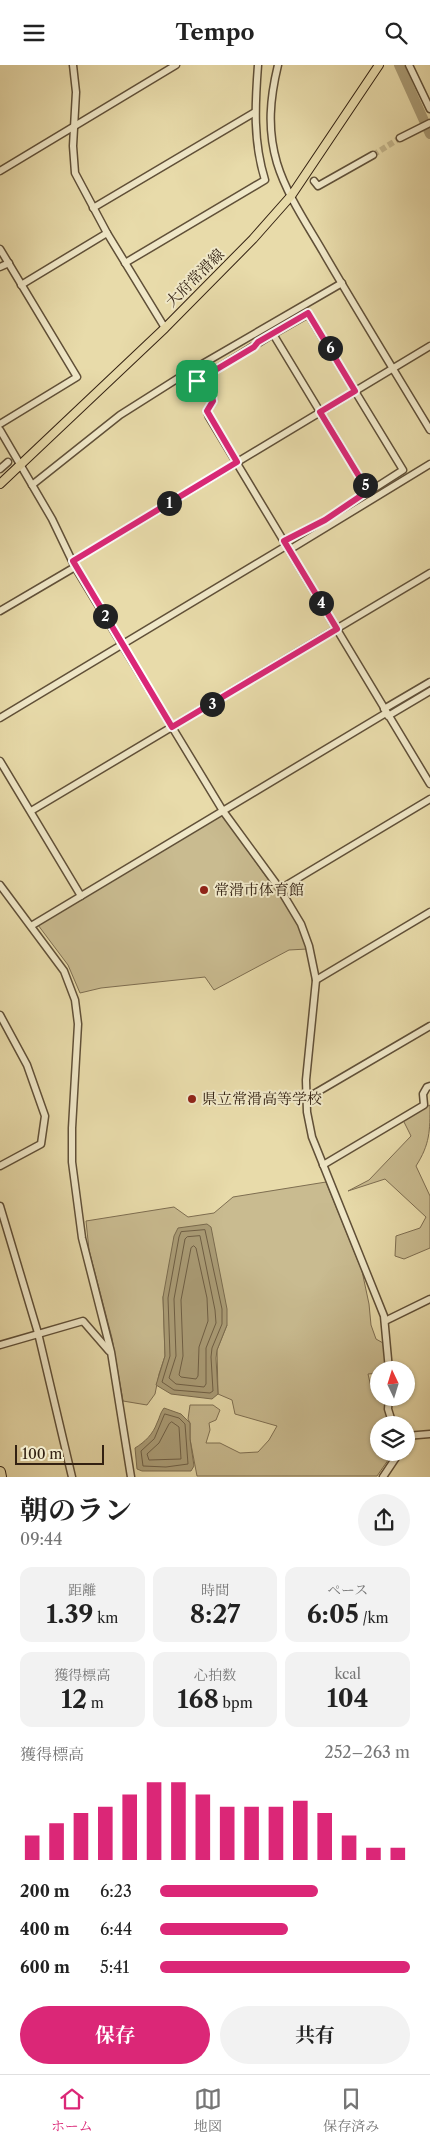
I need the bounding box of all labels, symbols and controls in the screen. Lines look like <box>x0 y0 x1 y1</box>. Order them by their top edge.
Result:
icon: menu <box>20 19 48 47</box>
text: Tempo <box>176 19 254 46</box>
icon: search <box>382 19 410 47</box>
street label: 大府常滑線 <box>161 244 228 311</box>
pin: 6 <box>318 335 342 361</box>
text: 6 <box>326 339 335 357</box>
pin <box>176 360 218 402</box>
icon: arrive <box>183 367 211 395</box>
pin: 5 <box>352 473 378 497</box>
text: 5 <box>362 476 369 494</box>
pin: 1 <box>156 491 182 515</box>
text: 1 <box>166 494 173 512</box>
pin: 4 <box>308 591 334 615</box>
text: 4 <box>317 594 326 612</box>
pin: 2 <box>92 603 118 629</box>
text: 2 <box>101 607 110 625</box>
pin: 3 <box>200 691 224 717</box>
text: 3 <box>209 695 216 713</box>
place label: 常滑市体育館 <box>214 880 304 899</box>
marker: 常滑市体育館 <box>198 884 210 896</box>
place label: 県立常滑高等学校 <box>202 1089 322 1108</box>
marker: 県立常滑高等学校 <box>186 1093 198 1105</box>
north arrow <box>370 1361 415 1406</box>
map controls <box>370 1361 415 1461</box>
button: layers <box>370 1416 415 1461</box>
scale bar <box>15 1441 104 1465</box>
text: 100 m <box>22 1445 62 1463</box>
text: 朝のラン <box>20 1493 132 1527</box>
button: share <box>358 1494 410 1546</box>
text: 09:44 <box>20 1529 63 1549</box>
text: 距離 <box>68 1581 96 1599</box>
text: 時間 <box>201 1581 229 1599</box>
text: ペース <box>327 1581 368 1599</box>
text: 1.39 <box>46 1599 94 1630</box>
text: 8:27 <box>190 1599 240 1630</box>
text: 6:05 <box>307 1599 359 1630</box>
text: km <box>94 1609 118 1627</box>
text: /km <box>359 1609 389 1627</box>
text: kcal <box>334 1665 361 1683</box>
text: 獲得標高 <box>54 1666 110 1684</box>
text: 心拍数 <box>194 1666 236 1684</box>
text: 104 <box>327 1683 369 1714</box>
text: 12 <box>61 1684 87 1715</box>
text: 168 <box>177 1684 219 1715</box>
text: m <box>87 1694 104 1712</box>
text: bpm <box>219 1694 253 1712</box>
text: 252–263 m <box>324 1742 410 1762</box>
text: 獲得標高 <box>20 1744 84 1764</box>
text: 200 m <box>20 1881 70 1901</box>
text: 6:23 <box>100 1881 132 1901</box>
text: 400 m <box>20 1919 70 1939</box>
text: 6:44 <box>100 1919 132 1939</box>
text: 600 m <box>20 1957 70 1977</box>
text: 5:41 <box>100 1957 129 1977</box>
button: 保存 <box>20 2006 210 2064</box>
button: 共有 <box>220 2006 410 2064</box>
tab: ホーム <box>51 2085 93 2135</box>
tab: 地図 <box>194 2085 222 2135</box>
tab: 保存済み <box>323 2085 379 2135</box>

